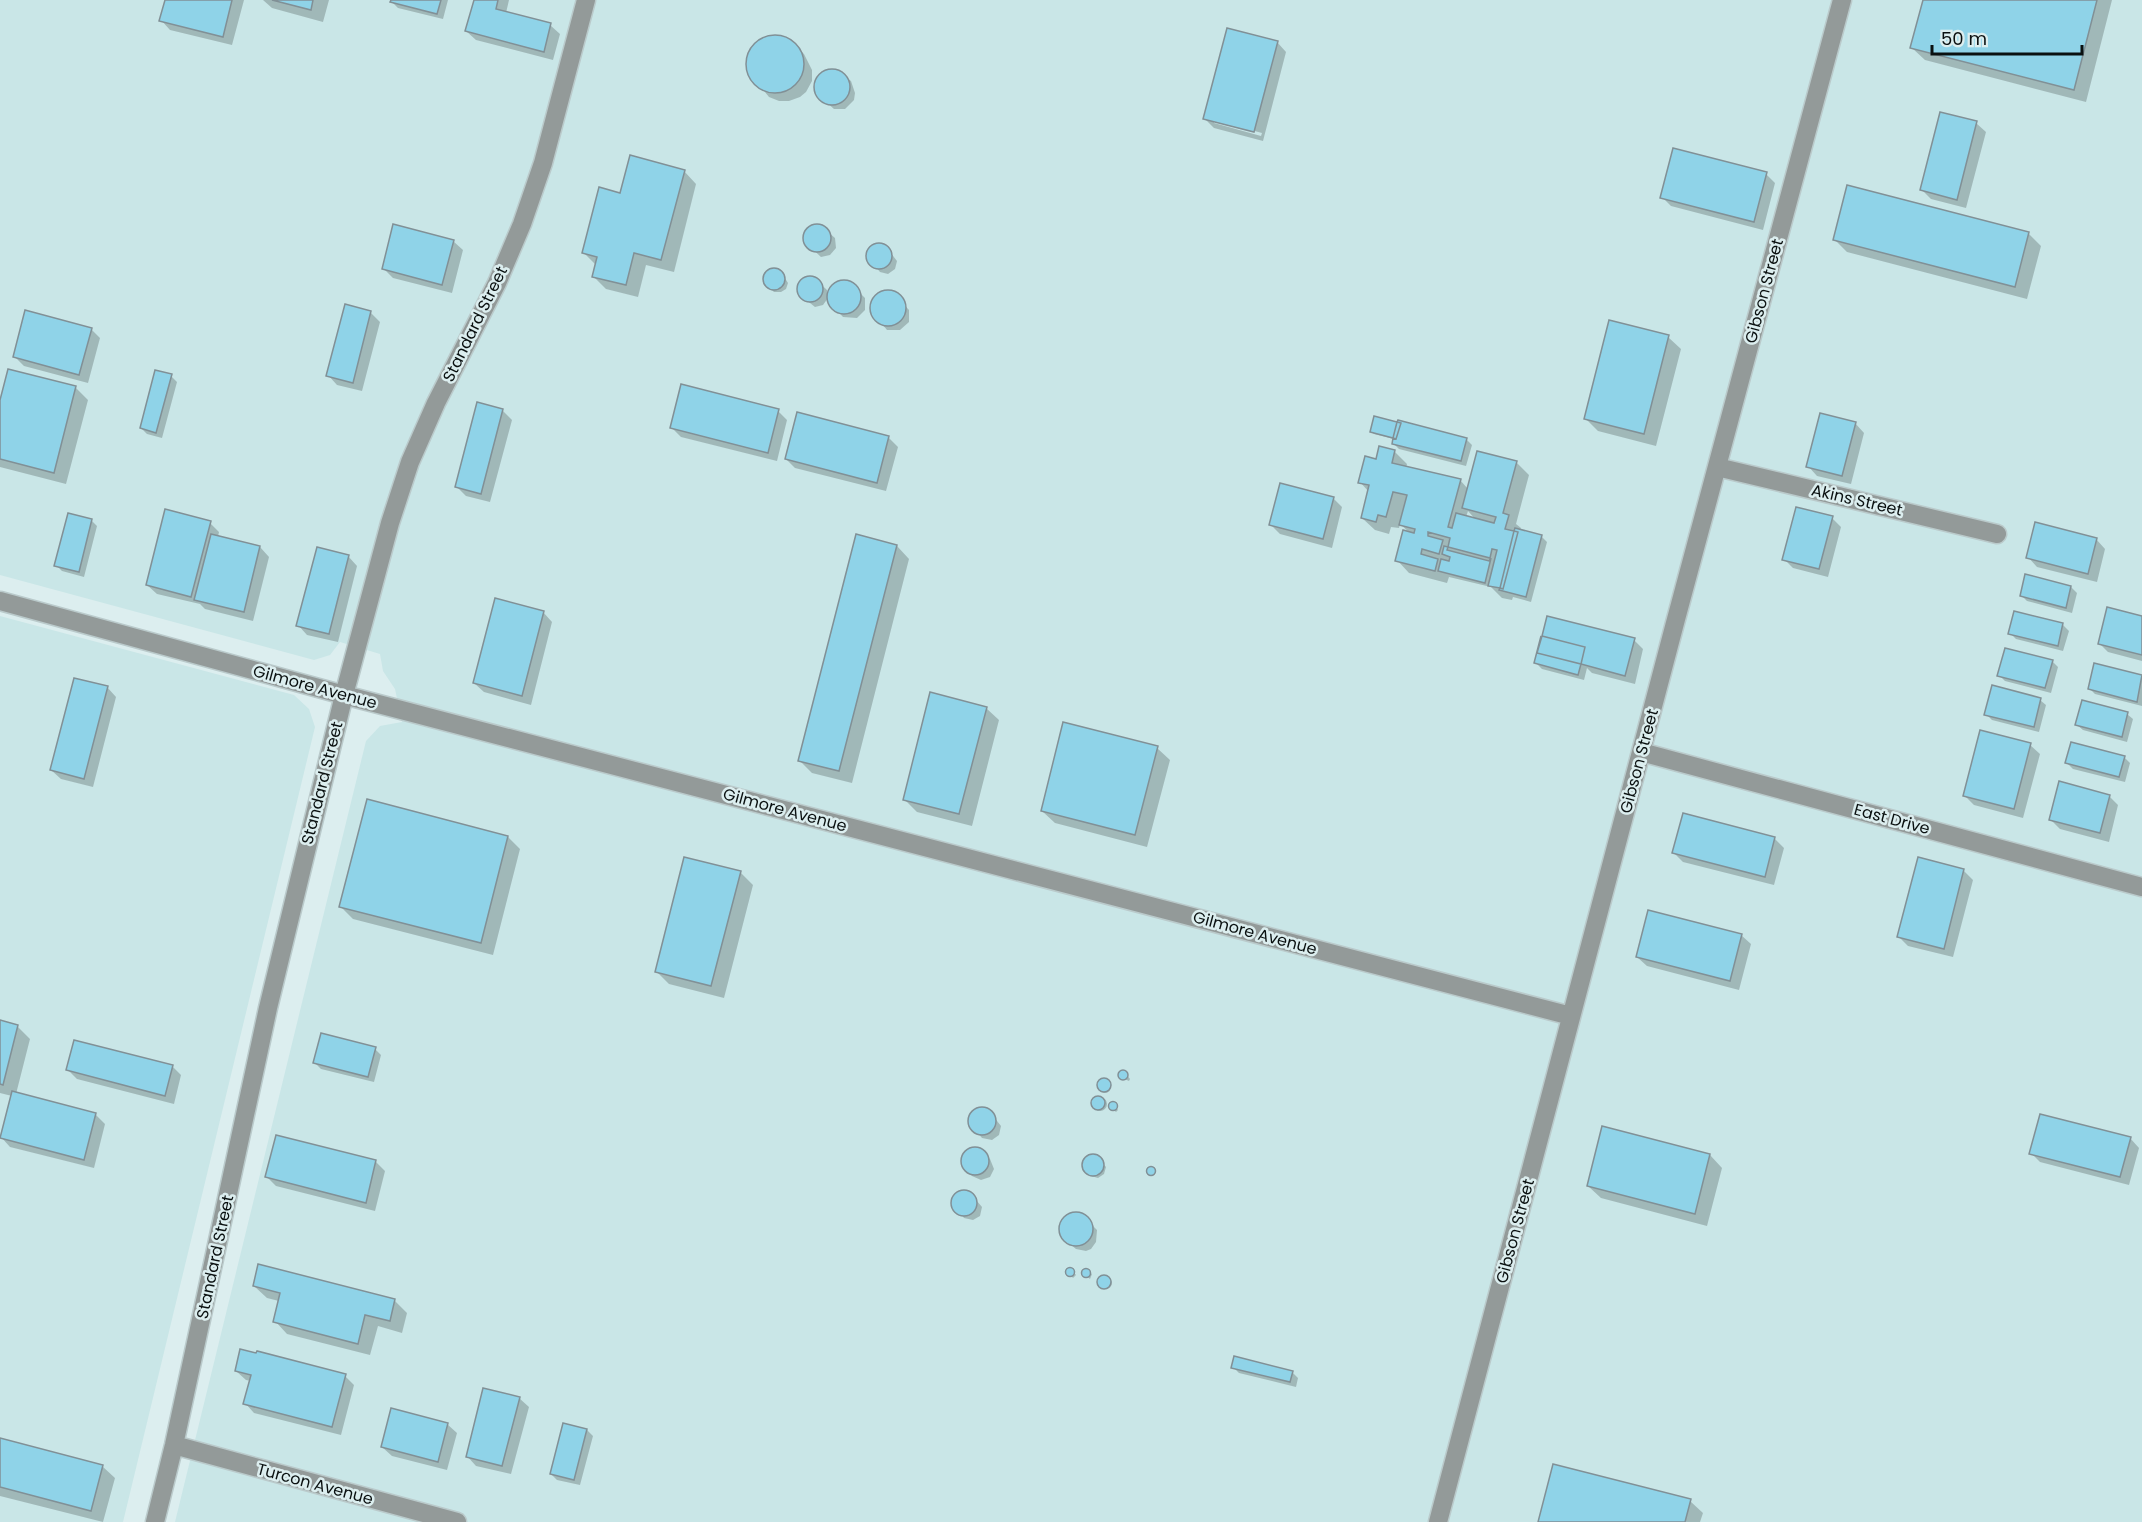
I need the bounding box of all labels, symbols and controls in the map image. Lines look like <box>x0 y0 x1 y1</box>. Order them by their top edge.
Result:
scale bar <box>1932 18 2082 56</box>
text: 50 m <box>1941 26 1987 51</box>
street label: Gibson Street <box>1739 236 1789 346</box>
street label: Standard Street <box>437 262 513 386</box>
street label: Akins Street <box>1809 478 1905 522</box>
street label: Gilmore Avenue <box>251 659 380 715</box>
street label: Gibson Street <box>1614 706 1664 816</box>
street label: Standard Street <box>296 719 348 847</box>
street label: Gilmore Avenue <box>721 782 850 838</box>
street label: East Drive <box>1852 798 1933 840</box>
street label: Gilmore Avenue <box>1191 905 1320 961</box>
street label: Gibson Street <box>1490 1176 1540 1286</box>
street label: Standard Street <box>191 1193 239 1321</box>
street label: Turcon Avenue <box>254 1457 376 1511</box>

